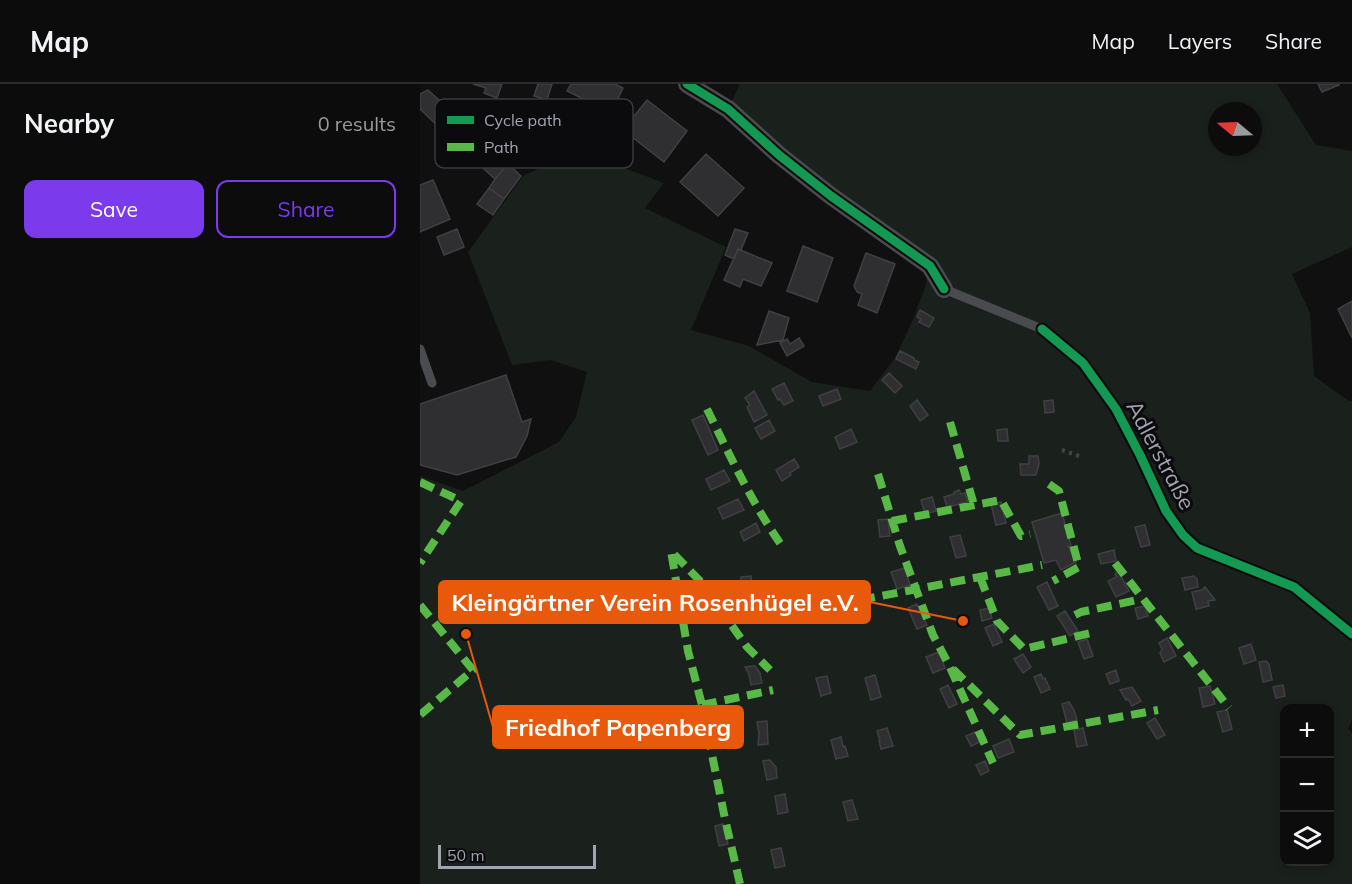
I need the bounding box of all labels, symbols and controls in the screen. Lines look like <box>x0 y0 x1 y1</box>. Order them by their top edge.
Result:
text: Map <box>30 24 89 59</box>
text: Map <box>1092 28 1135 54</box>
text: Layers <box>1168 28 1232 54</box>
text: Share <box>1265 28 1322 54</box>
legend <box>435 99 633 168</box>
north arrow <box>1208 102 1262 156</box>
text: Nearby <box>24 107 114 140</box>
text: Cycle path <box>484 110 562 130</box>
text: 0 results <box>318 111 396 136</box>
text: Path <box>484 137 519 157</box>
button: Save <box>24 180 204 238</box>
button: Share <box>216 180 396 238</box>
street label: Adlerstraße <box>1121 396 1201 514</box>
callout: Kleingärtner Verein Rosenhügel e.V. <box>439 581 870 623</box>
text: Kleingärtner Verein Rosenhügel e.V. <box>451 587 859 617</box>
map controls <box>1280 704 1334 866</box>
button: + <box>1280 704 1334 758</box>
callout: Friedhof Papenberg <box>493 706 743 748</box>
text: Friedhof Papenberg <box>505 712 731 742</box>
button: − <box>1280 758 1334 812</box>
button: layers <box>1280 812 1334 866</box>
scale bar <box>438 842 596 870</box>
text: 50 m <box>447 845 484 865</box>

